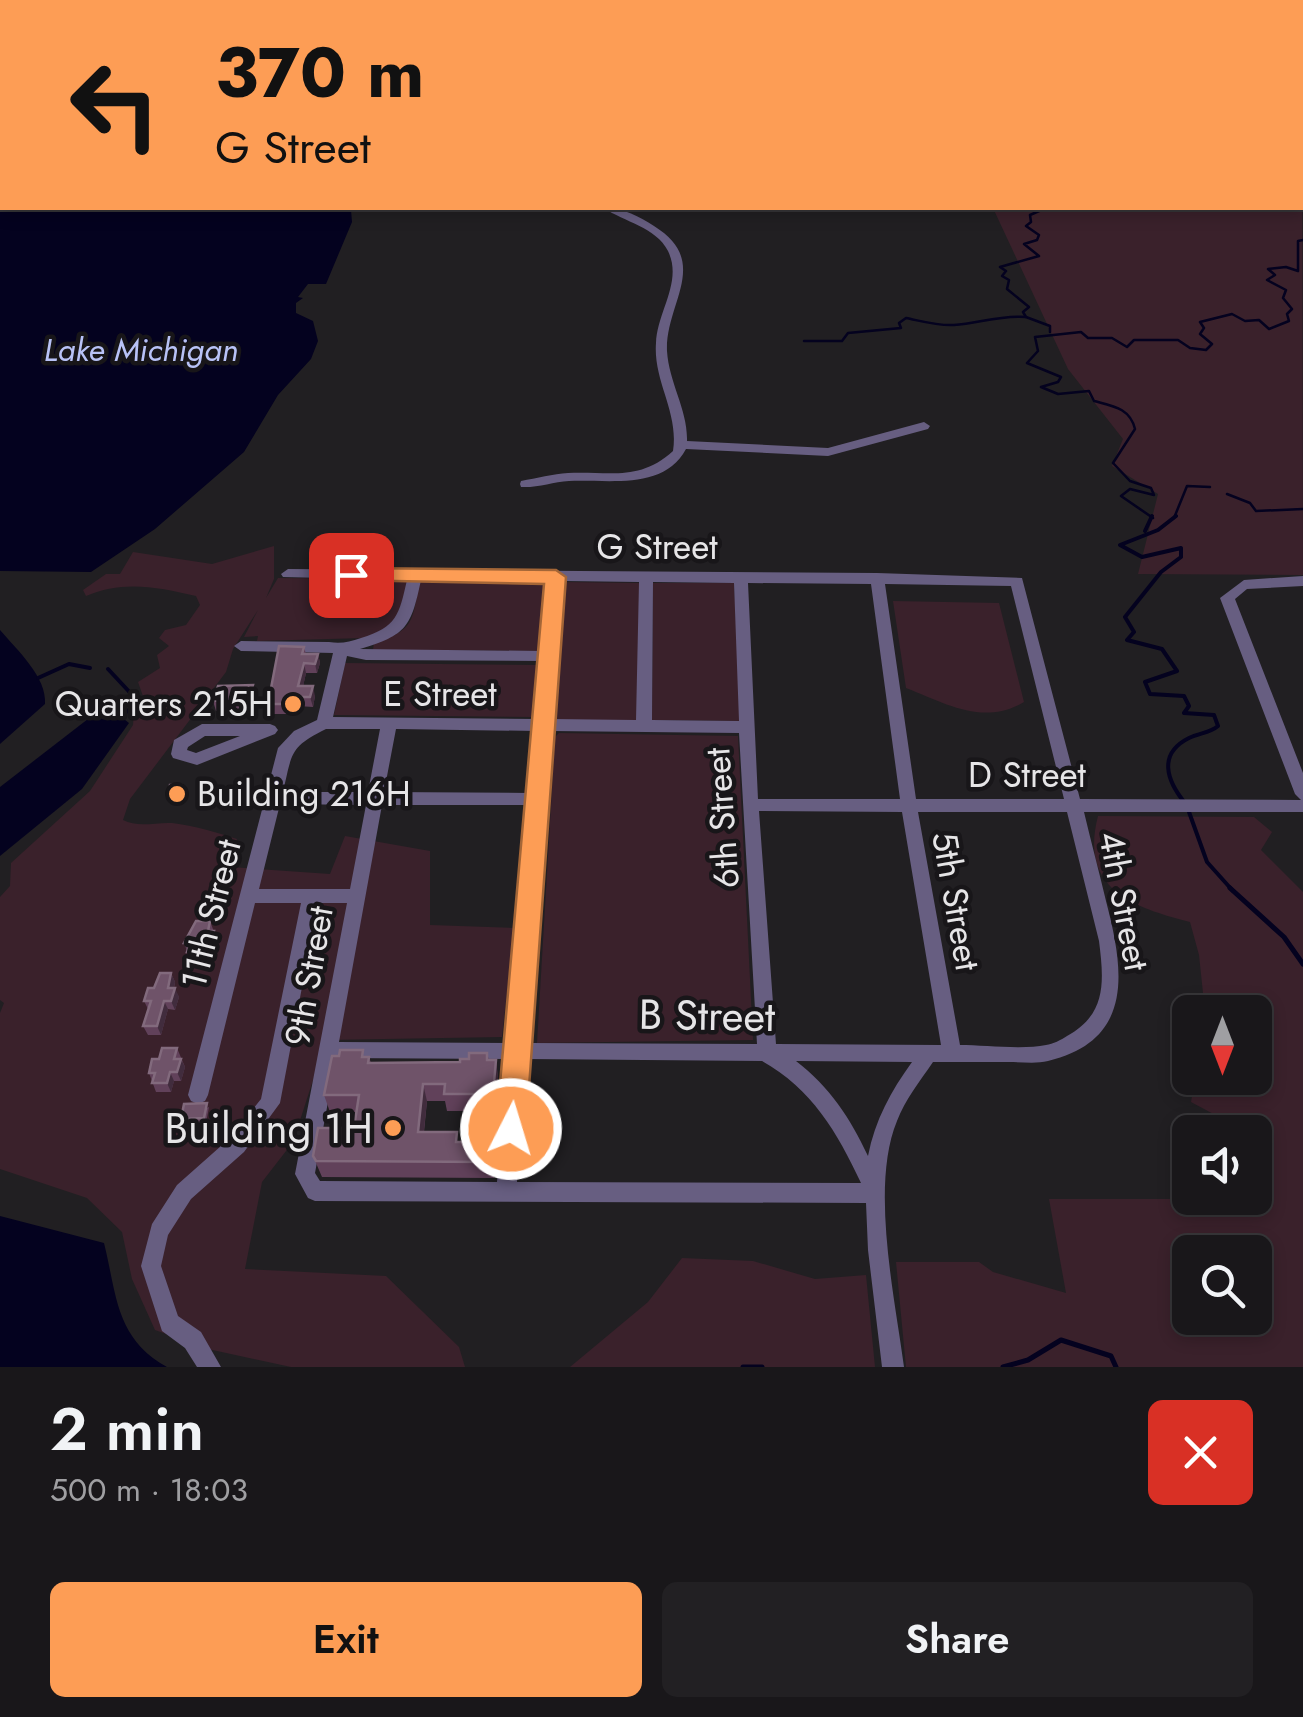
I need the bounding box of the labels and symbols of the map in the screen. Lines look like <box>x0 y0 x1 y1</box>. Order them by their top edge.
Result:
water label: Lake Michigan <box>44 327 238 373</box>
street label: G Street <box>596 522 718 572</box>
pin <box>309 533 394 618</box>
street label: E Street <box>383 669 497 719</box>
place label: Quarters 215H <box>55 679 273 729</box>
marker: Quarters 215H <box>282 693 304 715</box>
street label: 6th Street <box>692 745 752 890</box>
street label: D Street <box>968 750 1087 800</box>
place label: Building 216H <box>197 769 411 819</box>
marker: Building 216H <box>166 783 188 805</box>
street label: 5th Street <box>919 827 993 975</box>
street label: 4th Street <box>1086 827 1162 976</box>
street label: 11th Street <box>168 833 254 994</box>
street label: 9th Street <box>272 902 346 1050</box>
street label: B Street <box>638 984 776 1047</box>
north arrow <box>1172 995 1272 1095</box>
position arrow <box>459 1077 563 1181</box>
place label: Building 1H <box>165 1098 373 1159</box>
marker: Building 1H <box>382 1117 404 1139</box>

